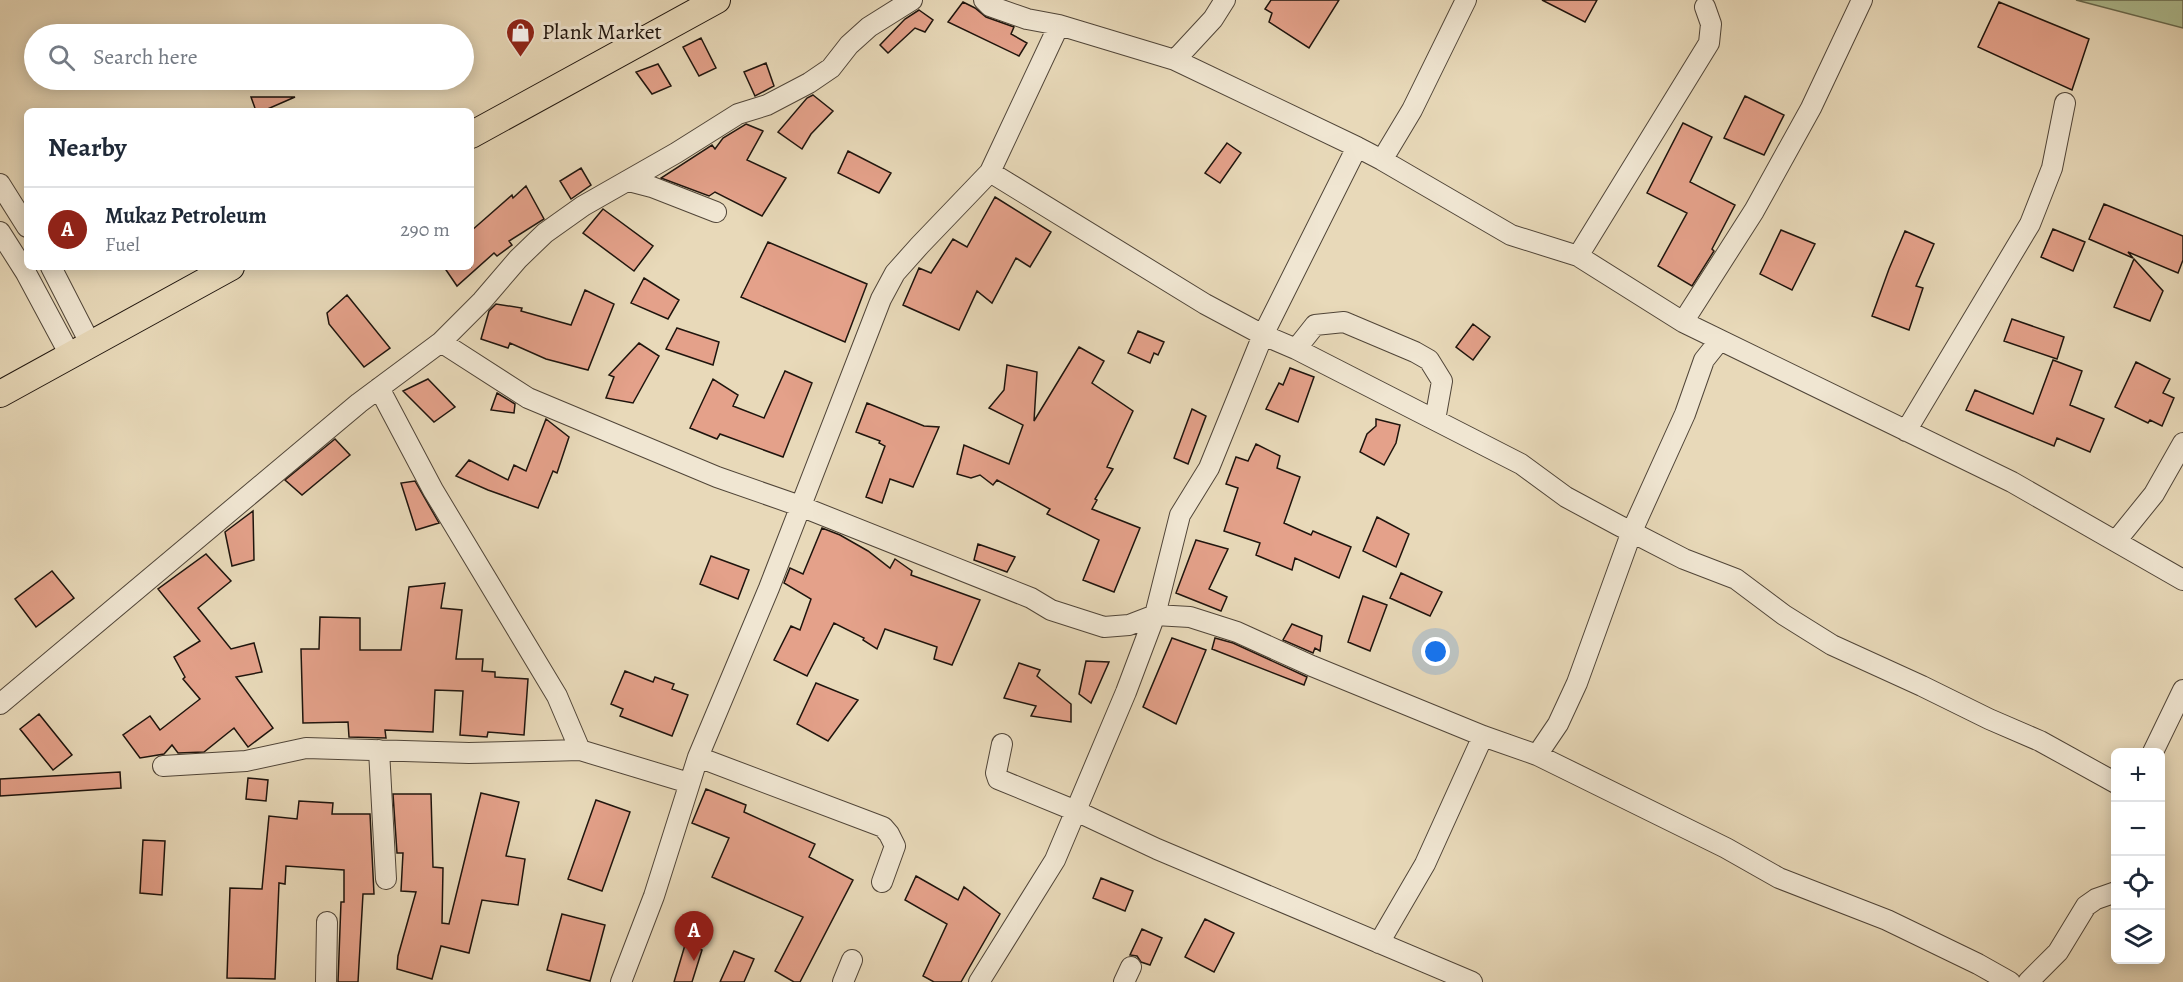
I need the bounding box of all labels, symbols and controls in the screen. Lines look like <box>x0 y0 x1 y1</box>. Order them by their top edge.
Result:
shop icon: Plank Market <box>505 16 537 58</box>
place label: Plank Market <box>542 17 662 47</box>
search box <box>24 24 474 90</box>
icon: search <box>45 41 78 74</box>
text: Search here <box>93 42 198 72</box>
text: Nearby <box>48 130 127 165</box>
text: Mukaz Petroleum <box>105 201 267 231</box>
text: A <box>61 216 74 243</box>
text: 290 m <box>400 216 450 243</box>
text: Fuel <box>105 231 140 258</box>
your location <box>1421 637 1450 666</box>
map controls <box>2111 748 2165 964</box>
button: + <box>2111 748 2165 802</box>
button: − <box>2111 802 2165 856</box>
button: locate <box>2111 856 2165 910</box>
button: layers <box>2111 910 2165 964</box>
pin: A <box>674 912 714 961</box>

